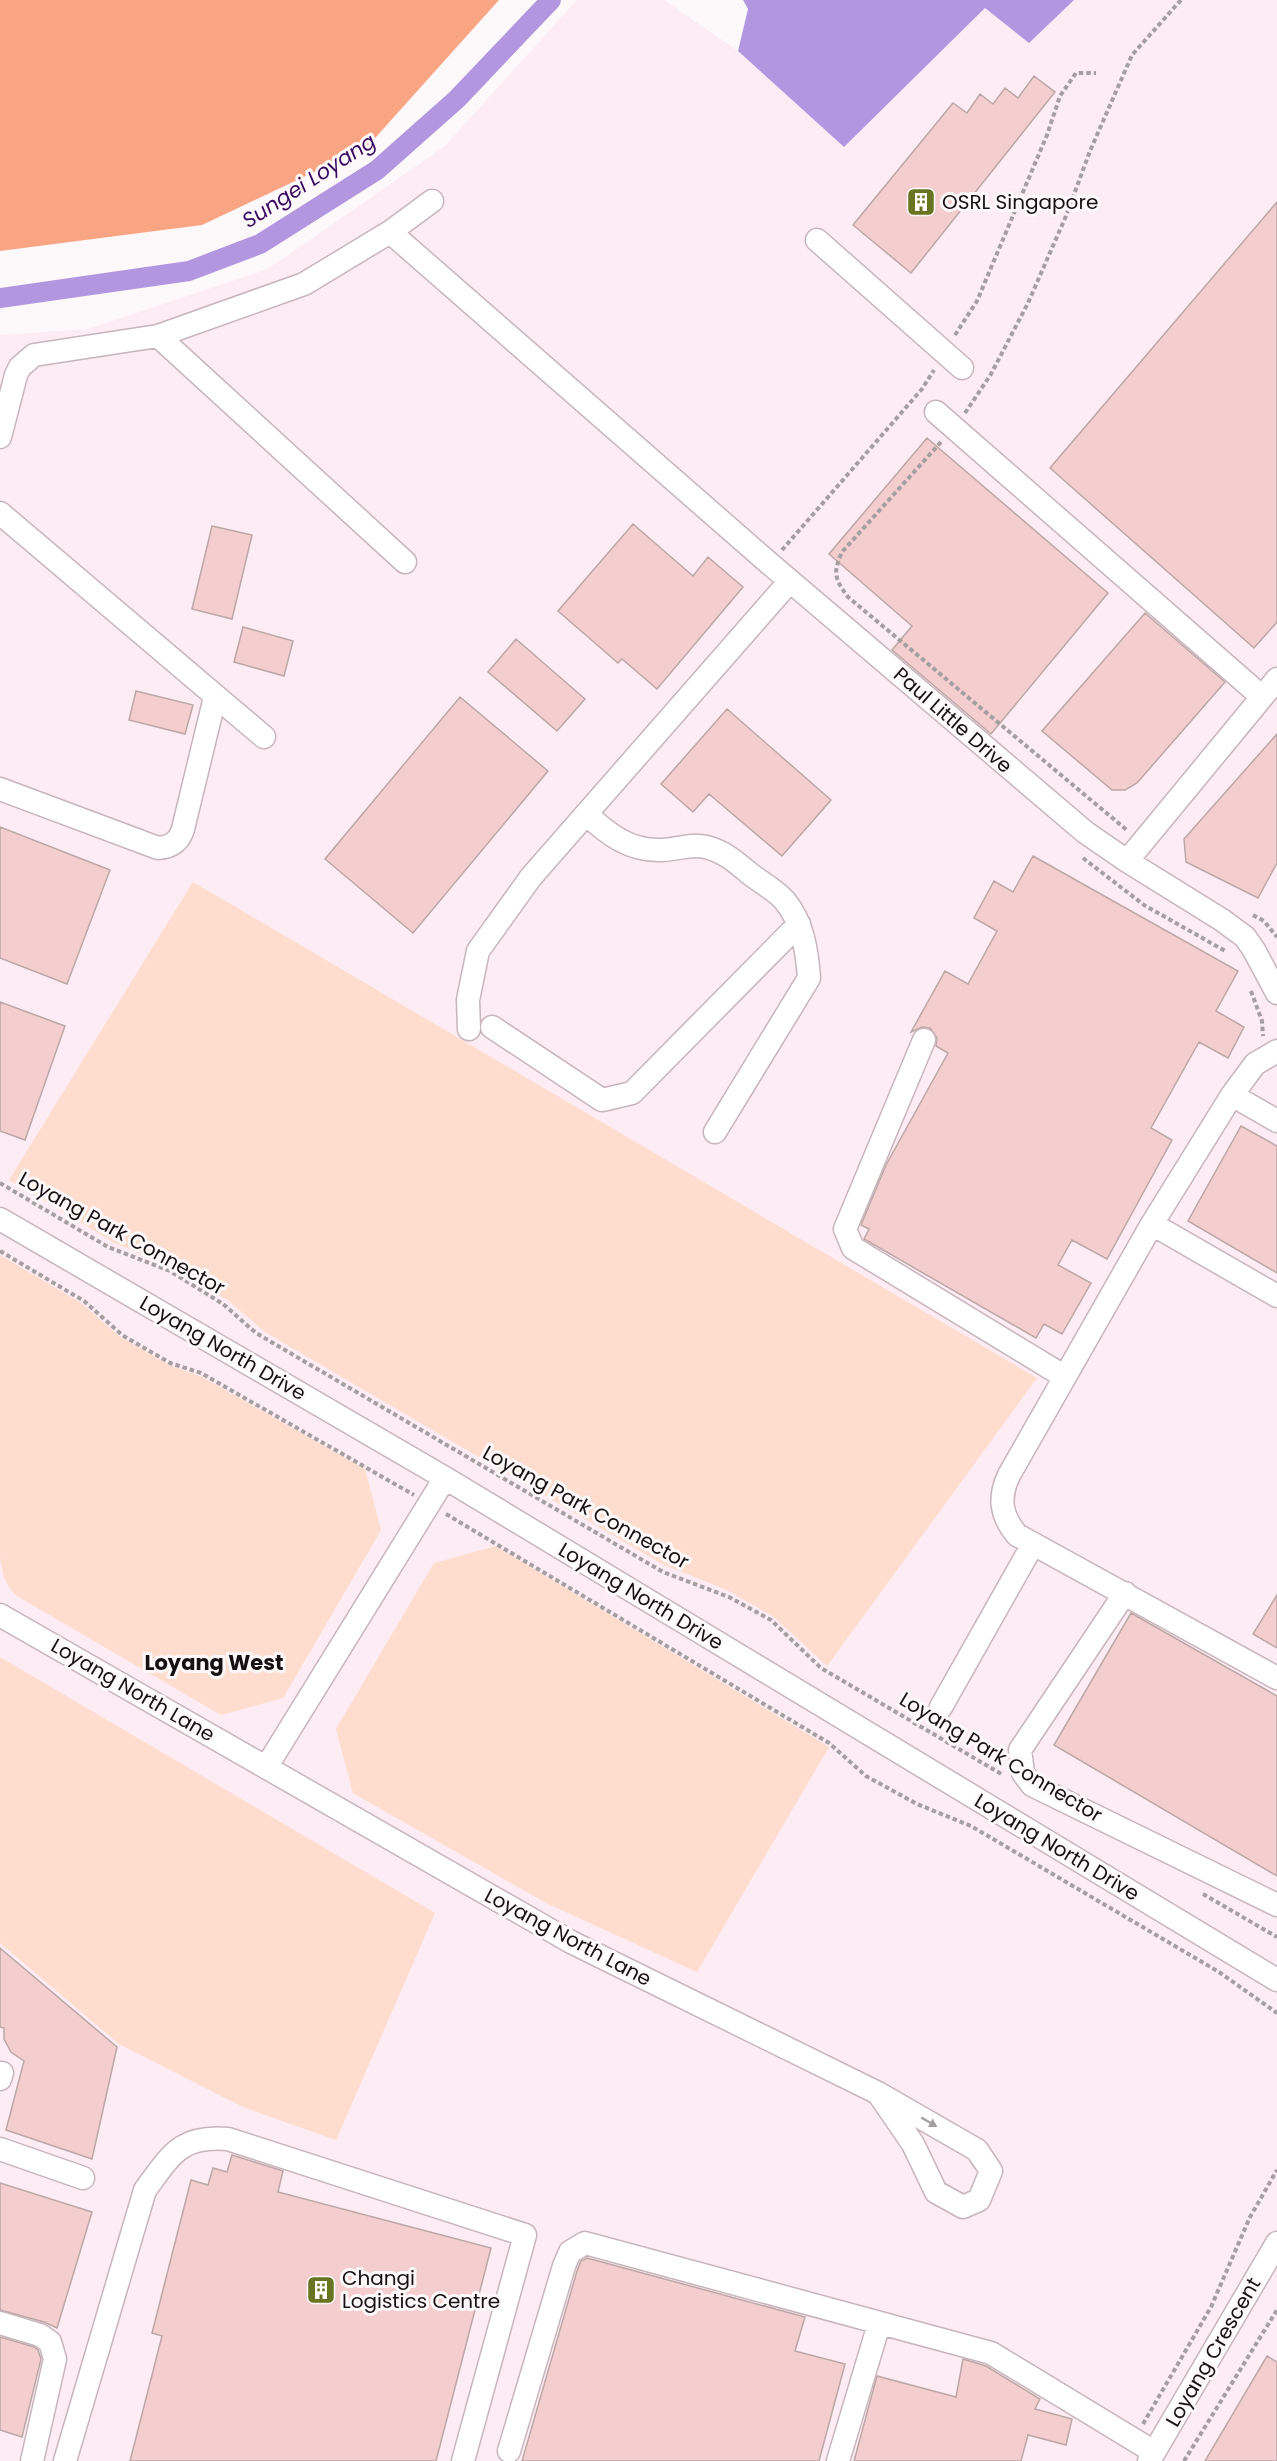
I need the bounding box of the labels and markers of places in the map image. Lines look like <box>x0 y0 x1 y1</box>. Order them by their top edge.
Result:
building icon: OSRL Singapore <box>905 186 937 218</box>
place label: OSRL Singapore <box>942 188 1098 216</box>
place label: Changi Logistics Centre <box>342 2264 500 2315</box>
building icon: Changi Logistics Centre <box>305 2274 337 2306</box>

